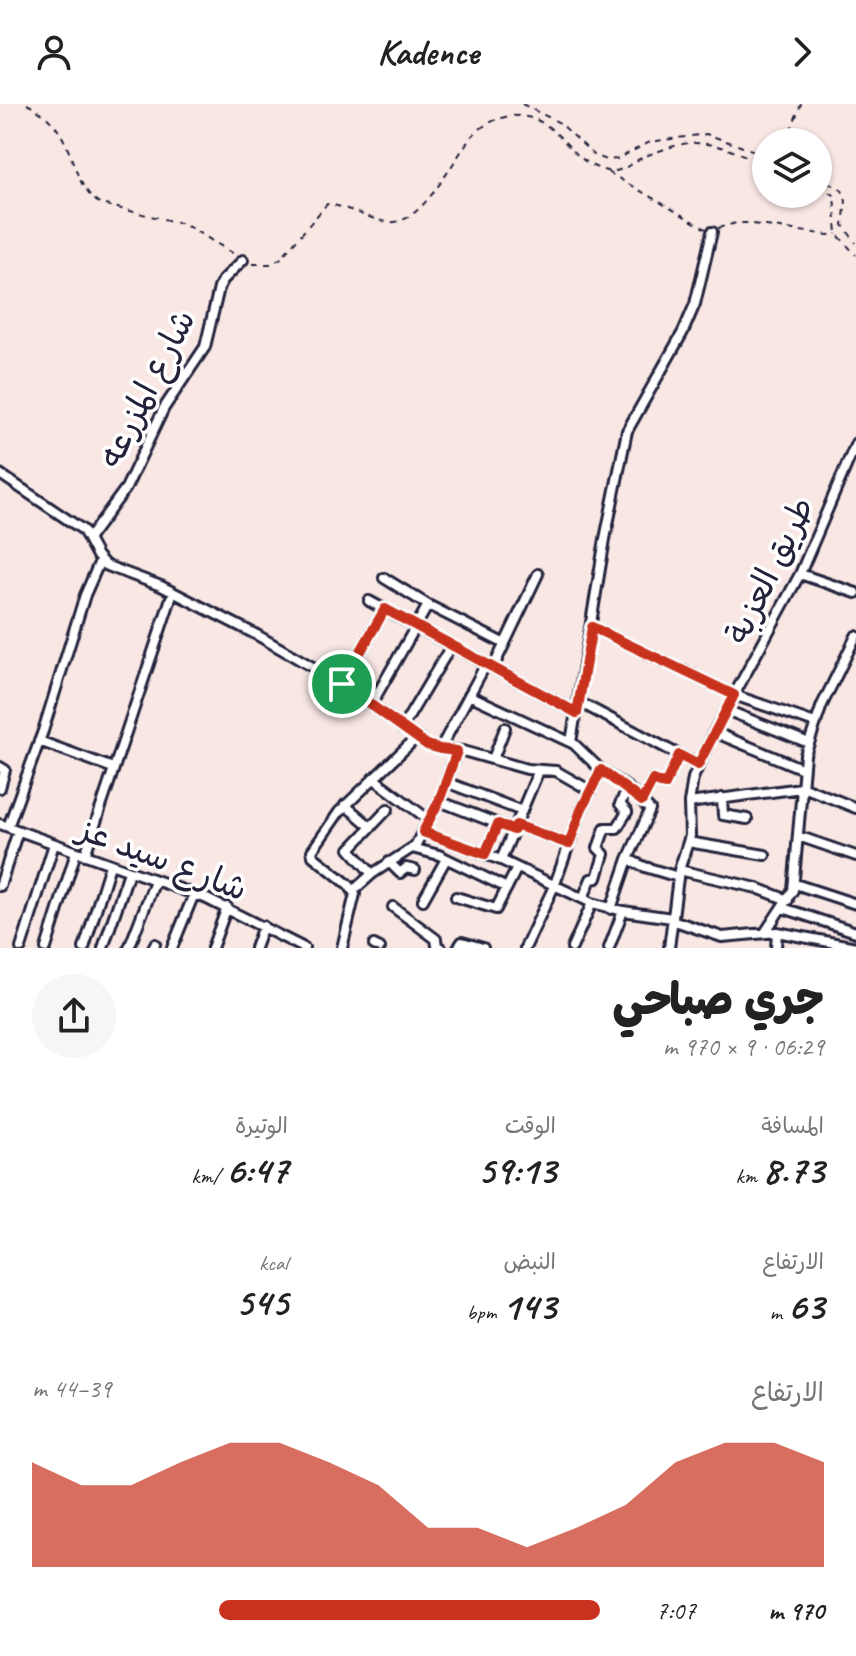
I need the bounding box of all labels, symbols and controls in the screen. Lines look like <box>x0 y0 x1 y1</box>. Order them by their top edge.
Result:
text: Kadence <box>377 29 479 75</box>
icon: person <box>32 30 76 74</box>
icon: forward <box>780 30 824 74</box>
map controls <box>752 128 832 208</box>
button: layers <box>752 128 832 208</box>
street label: شارع المزرعه <box>88 302 206 475</box>
street label: طريق العزبة <box>715 490 823 651</box>
pin <box>308 650 376 718</box>
icon: arrive <box>320 662 364 706</box>
street label: شارع سيد عز <box>69 806 253 912</box>
text: جري صباحي <box>613 972 824 1027</box>
button: share <box>32 974 116 1058</box>
text: 06:29 · 9 × 970 m <box>663 1030 824 1063</box>
text: الوتيرة <box>235 1112 288 1140</box>
text: الوقت <box>505 1112 556 1140</box>
text: المسافة <box>761 1112 824 1140</box>
text: 6:47 <box>225 1145 288 1195</box>
text: 59:13 <box>477 1145 556 1195</box>
text: 8.73 <box>762 1145 824 1195</box>
text: /km <box>191 1162 225 1190</box>
text: km <box>735 1162 762 1190</box>
text: النبض <box>503 1248 556 1276</box>
text: الارتفاع <box>762 1248 824 1276</box>
text: kcal <box>259 1249 288 1277</box>
text: 545 <box>235 1277 288 1327</box>
text: 143 <box>502 1281 556 1331</box>
text: 63 <box>787 1281 824 1331</box>
text: bpm <box>466 1298 502 1326</box>
text: m <box>770 1298 787 1326</box>
text: 39–44 m <box>32 1372 111 1405</box>
text: الارتفاع <box>751 1376 824 1409</box>
text: 7:07 <box>656 1594 696 1627</box>
text: 970 m <box>768 1594 824 1627</box>

